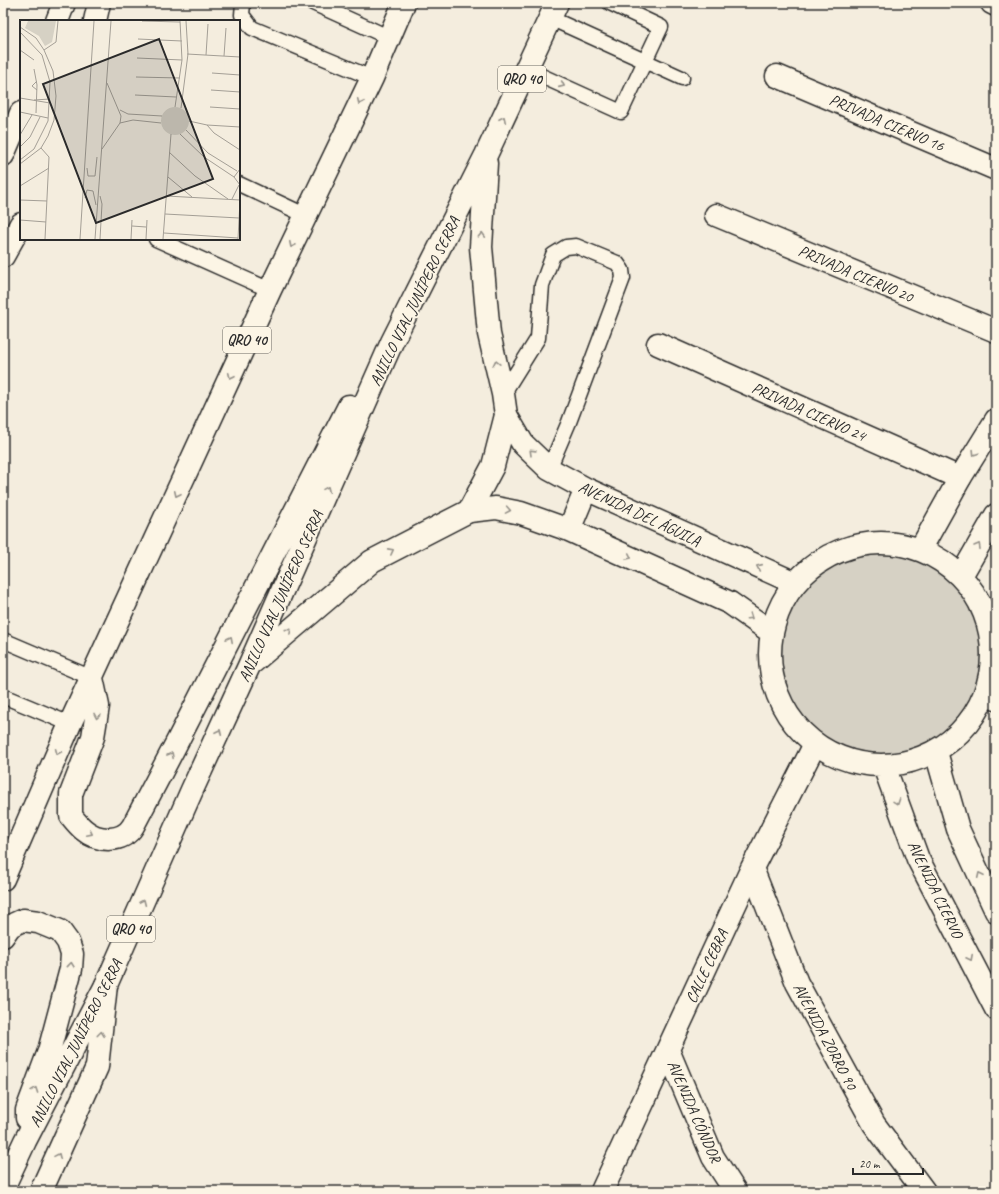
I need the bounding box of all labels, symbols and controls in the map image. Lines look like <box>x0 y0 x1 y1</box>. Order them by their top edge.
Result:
inset map <box>20 20 240 240</box>
road number: QRO 40 <box>498 66 546 92</box>
one-way arrow <box>557 80 565 88</box>
street label: PRIVADA CIERVO 16 <box>826 90 948 156</box>
one-way arrow <box>357 98 365 106</box>
one-way arrow <box>498 116 506 124</box>
street label: ANILLO VIAL JUNÍPERO SERRA <box>365 213 465 389</box>
one-way arrow <box>478 232 486 238</box>
one-way arrow <box>289 241 297 249</box>
street label: PRIVADA CIERVO 20 <box>795 241 918 308</box>
road number: QRO 40 <box>223 327 271 353</box>
one-way arrow <box>492 360 501 367</box>
one-way arrow <box>228 371 236 379</box>
street label: PRIVADA CIERVO 24 <box>749 378 870 447</box>
one-way arrow <box>529 449 537 457</box>
one-way arrow <box>973 449 980 456</box>
street label: AVENIDA DEL ÁGUILA <box>575 477 705 551</box>
one-way arrow <box>322 486 330 494</box>
one-way arrow <box>174 489 182 497</box>
one-way arrow <box>505 506 511 514</box>
street label: ANILLO VIAL JUNÍPERO SERRA <box>234 507 328 685</box>
one-way arrow <box>974 543 981 550</box>
one-way arrow <box>387 548 394 556</box>
one-way arrow <box>624 552 632 560</box>
one-way arrow <box>756 564 764 572</box>
one-way arrow <box>746 613 753 620</box>
one-way arrow <box>285 629 292 636</box>
one-way arrow <box>225 636 233 643</box>
one-way arrow <box>93 713 101 719</box>
one-way arrow <box>214 728 222 736</box>
one-way arrow <box>55 747 63 755</box>
one-way arrow <box>166 752 173 759</box>
one-way arrow <box>893 799 901 806</box>
one-way arrow <box>86 828 93 836</box>
street label: AVENIDA CIERVO <box>903 837 968 943</box>
one-way arrow <box>977 872 985 880</box>
one-way arrow <box>138 898 146 906</box>
road number: QRO 40 <box>107 916 155 942</box>
street label: CALLE CEBRA <box>681 926 733 1006</box>
one-way arrow <box>965 954 972 961</box>
street label: ANILLO VIAL JUNÍPERO SERRA <box>25 956 127 1131</box>
one-way arrow <box>66 962 75 968</box>
street label: AVENIDA ZORRO 90 <box>789 980 862 1095</box>
one-way arrow <box>96 1031 105 1037</box>
street label: AVENIDA CÓNDOR <box>663 1057 726 1167</box>
one-way arrow <box>30 1086 38 1093</box>
scale bar <box>853 1150 923 1176</box>
one-way arrow <box>53 1152 61 1159</box>
text: 20 m <box>859 1156 881 1172</box>

